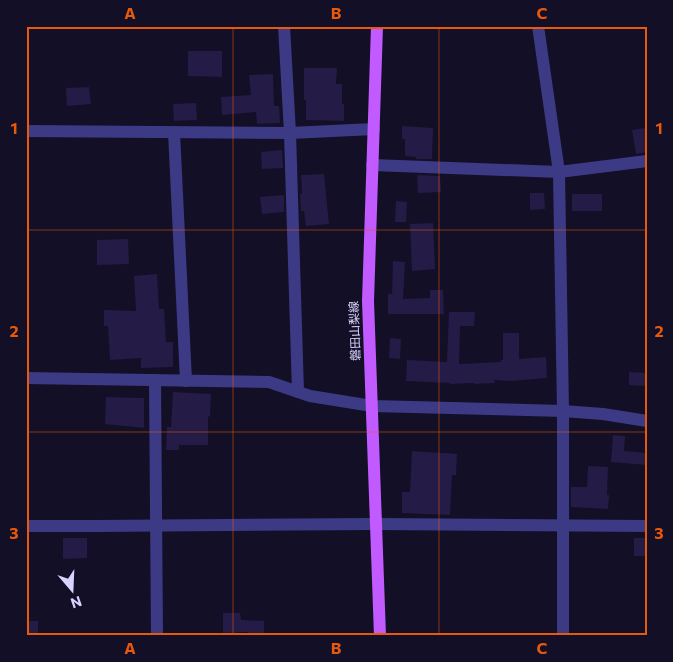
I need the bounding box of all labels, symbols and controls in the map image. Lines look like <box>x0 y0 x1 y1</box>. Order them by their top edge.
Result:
text: A <box>124 3 136 22</box>
text: B <box>331 3 342 22</box>
text: C <box>537 3 548 22</box>
text: 1 <box>10 118 18 137</box>
text: 1 <box>655 118 663 137</box>
street label: 磐田山梨線 <box>346 301 362 361</box>
text: 2 <box>9 321 19 340</box>
text: 2 <box>654 321 664 340</box>
text: 3 <box>9 523 19 542</box>
text: 3 <box>654 523 664 542</box>
north arrow <box>48 564 98 614</box>
text: N <box>69 593 84 613</box>
text: A <box>124 638 136 657</box>
text: B <box>331 638 342 657</box>
text: C <box>537 638 548 657</box>

